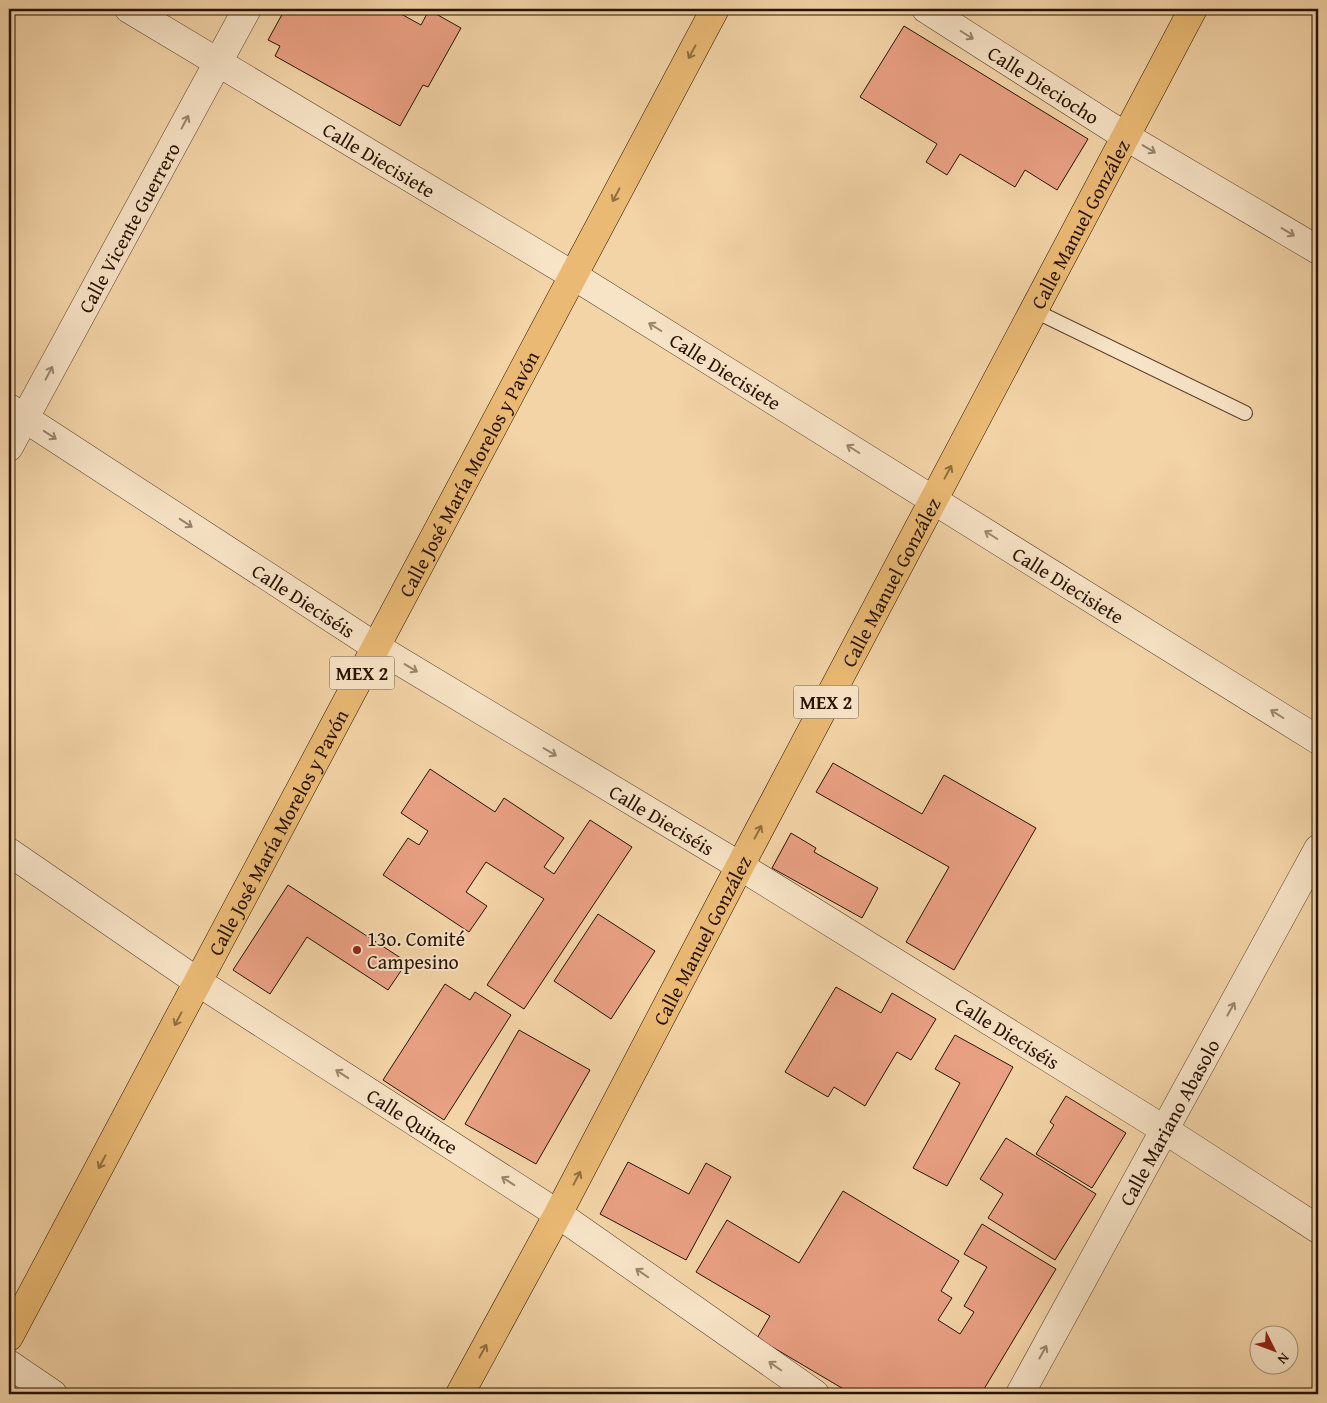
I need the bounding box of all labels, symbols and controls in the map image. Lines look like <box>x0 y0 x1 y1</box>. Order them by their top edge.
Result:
one-way arrow <box>959 30 973 40</box>
street label: Calle Dieciocho <box>983 38 1105 131</box>
one-way arrow <box>687 44 696 59</box>
street label: Calle Diecisiete <box>318 114 441 204</box>
one-way arrow <box>180 115 190 130</box>
street label: Calle Manuel González <box>1023 134 1136 314</box>
street label: Calle Vicente Guerrero <box>70 137 187 318</box>
one-way arrow <box>1141 145 1155 155</box>
one-way arrow <box>611 188 621 203</box>
one-way arrow <box>1281 228 1295 238</box>
one-way arrow <box>649 321 663 331</box>
street label: Calle Diecisiete <box>665 325 787 417</box>
street label: Calle José María Morelos y Pavón <box>391 345 545 602</box>
one-way arrow <box>45 366 54 381</box>
one-way arrow <box>43 429 57 440</box>
one-way arrow <box>846 444 860 454</box>
one-way arrow <box>943 464 953 479</box>
street label: Calle Manuel González <box>833 492 947 672</box>
one-way arrow <box>179 518 193 528</box>
one-way arrow <box>984 530 998 540</box>
street label: Calle Diecisiete <box>1007 539 1130 630</box>
street label: Calle Dieciséis <box>247 556 361 644</box>
road number: MEX 2 <box>330 656 394 690</box>
one-way arrow <box>404 663 418 673</box>
road number: MEX 2 <box>794 686 858 719</box>
street label: Calle José María Morelos y Pavón <box>200 704 355 960</box>
one-way arrow <box>1270 709 1284 719</box>
one-way arrow <box>543 747 557 757</box>
street label: Calle Dieciséis <box>604 776 720 862</box>
one-way arrow <box>753 825 763 840</box>
street label: Calle Manuel González <box>645 850 758 1030</box>
place label: 13o. Comité Campesino <box>367 924 465 976</box>
marker: 13o. Comité Campesino <box>351 944 363 956</box>
street label: Calle Dieciséis <box>950 989 1066 1076</box>
one-way arrow <box>1226 1003 1236 1017</box>
one-way arrow <box>173 1011 183 1026</box>
street label: Calle Mariano Abasolo <box>1111 1033 1226 1211</box>
one-way arrow <box>335 1069 349 1079</box>
street label: Calle Quince <box>362 1080 464 1161</box>
one-way arrow <box>97 1154 106 1169</box>
one-way arrow <box>573 1171 582 1186</box>
one-way arrow <box>501 1176 515 1186</box>
one-way arrow <box>635 1268 649 1278</box>
north arrow <box>1250 1326 1300 1376</box>
one-way arrow <box>478 1344 488 1359</box>
one-way arrow <box>1038 1344 1048 1359</box>
text: N <box>1273 1349 1294 1369</box>
one-way arrow <box>768 1361 782 1371</box>

